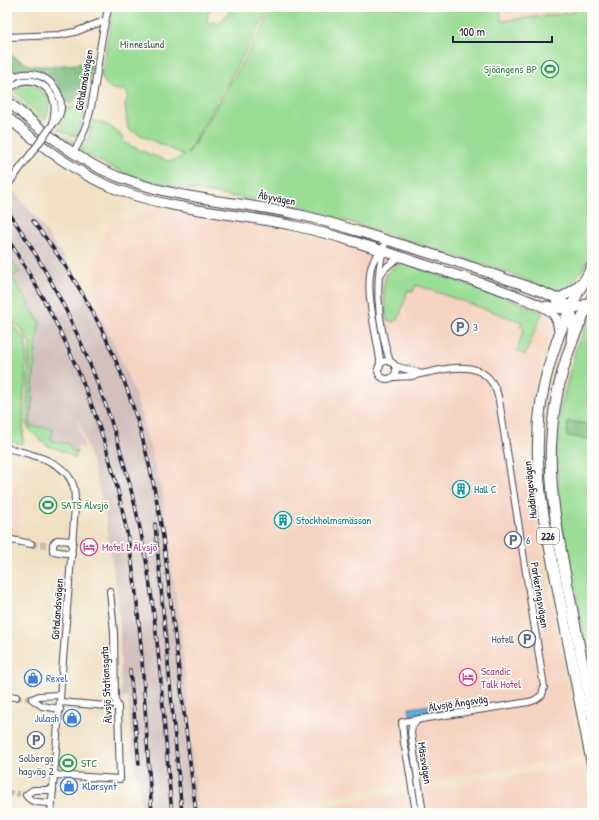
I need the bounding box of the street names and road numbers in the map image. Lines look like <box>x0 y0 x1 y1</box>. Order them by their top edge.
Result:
street label: Götalandsvägen <box>72 48 96 112</box>
street label: Åbyvägen <box>257 188 297 208</box>
street label: Huddingevägen <box>520 461 540 519</box>
road number: 226 <box>537 528 559 544</box>
street label: Parkeringsvägen <box>528 561 552 629</box>
street label: Götalandsvägen <box>48 578 66 640</box>
street label: Älvsjö Stationsgata <box>97 646 115 724</box>
street label: Älvsjö Ängsväg <box>427 691 489 715</box>
street label: Mässvägen <box>415 741 435 785</box>

